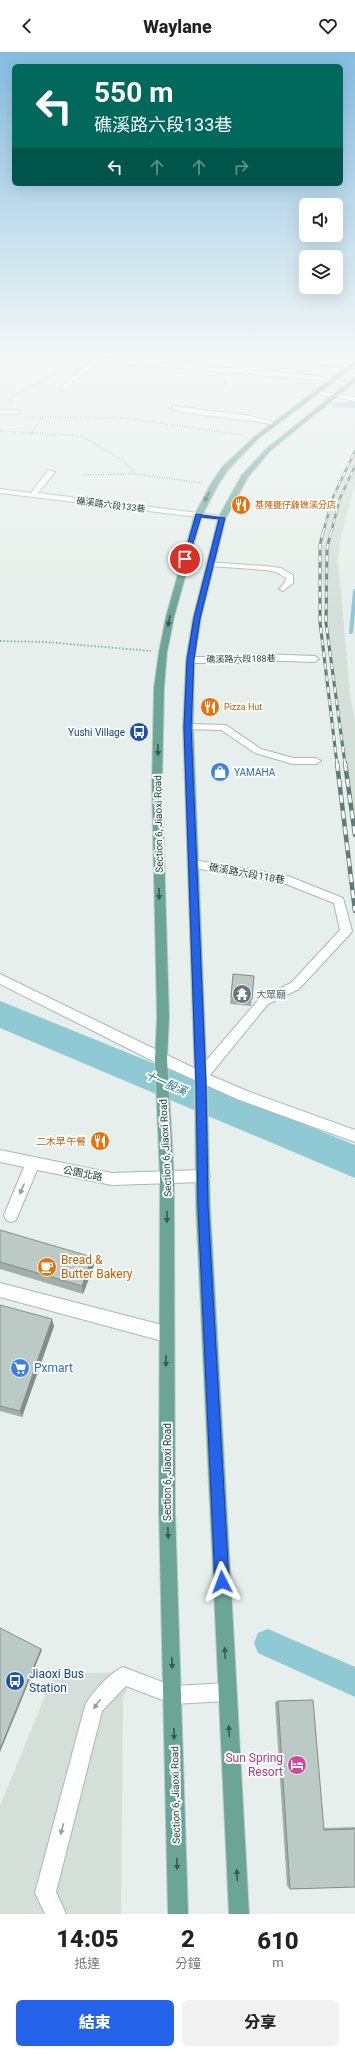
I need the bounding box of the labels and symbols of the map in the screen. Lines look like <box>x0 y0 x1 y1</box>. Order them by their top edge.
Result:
one-way arrow <box>204 492 211 503</box>
restaurant icon: 基隆甕仔雞礁溪分店 <box>230 494 252 516</box>
street label: 礁溪路六段133巷 <box>76 496 146 514</box>
place label: 基隆甕仔雞礁溪分店 <box>255 500 336 510</box>
pin <box>168 542 202 576</box>
one-way arrow <box>166 615 172 627</box>
street label: 礁溪路六段188巷 <box>206 653 276 665</box>
restaurant icon: Pizza Hut <box>199 696 221 718</box>
place label: Pizza Hut <box>224 702 262 712</box>
bus stop icon: Yushi Village <box>128 721 150 743</box>
place label: Yushi Village <box>68 727 125 738</box>
one-way arrow <box>155 744 161 757</box>
shop icon: YAMAHA <box>209 761 231 783</box>
place label: YAMAHA <box>234 767 276 778</box>
street label: Section 6, Jiaoxi Road <box>152 775 165 873</box>
street label: 礁溪路六段118巷 <box>208 861 286 886</box>
one-way arrow <box>156 888 162 901</box>
temple icon: 大眾廟 <box>231 983 253 1005</box>
place label: 大眾廟 <box>256 989 286 1000</box>
water label: 十一股溪 <box>143 1069 190 1099</box>
street label: Section 6, Jiaoxi Road <box>157 1099 174 1197</box>
restaurant icon: 二木早午餐 <box>89 1130 111 1152</box>
place label: 二木早午餐 <box>36 1136 86 1147</box>
street label: 公園北路 <box>62 1164 104 1183</box>
one-way arrow <box>19 1183 26 1195</box>
one-way arrow <box>164 1211 170 1224</box>
place label: Bread & Butter Bakery <box>61 1253 133 1281</box>
cafe icon: Bread & Butter Bakery <box>36 1256 58 1278</box>
one-way arrow <box>163 1355 169 1368</box>
supermarket icon: Pxmart <box>9 1357 31 1379</box>
place label: Pxmart <box>34 1361 73 1375</box>
street label: Section 6, Jiaoxi Road <box>162 1423 173 1521</box>
one-way arrow <box>165 1527 171 1540</box>
position arrow <box>201 1561 243 1603</box>
one-way arrow <box>222 1647 229 1659</box>
one-way arrow <box>169 1657 176 1669</box>
place label: Jiaoxi Bus Station <box>29 1667 84 1695</box>
bus stop icon: Jiaoxi Bus Station <box>4 1670 26 1692</box>
one-way arrow <box>93 1699 101 1710</box>
one-way arrow <box>226 1725 233 1737</box>
one-way arrow <box>171 1728 177 1741</box>
street label: Section 6, Jiaoxi Road <box>169 1746 182 1844</box>
place label: Sun Spring Resort <box>225 1751 283 1779</box>
hotel icon: Sun Spring Resort <box>286 1754 308 1776</box>
one-way arrow <box>58 1823 64 1835</box>
one-way arrow <box>174 1858 180 1871</box>
one-way arrow <box>234 1869 241 1881</box>

